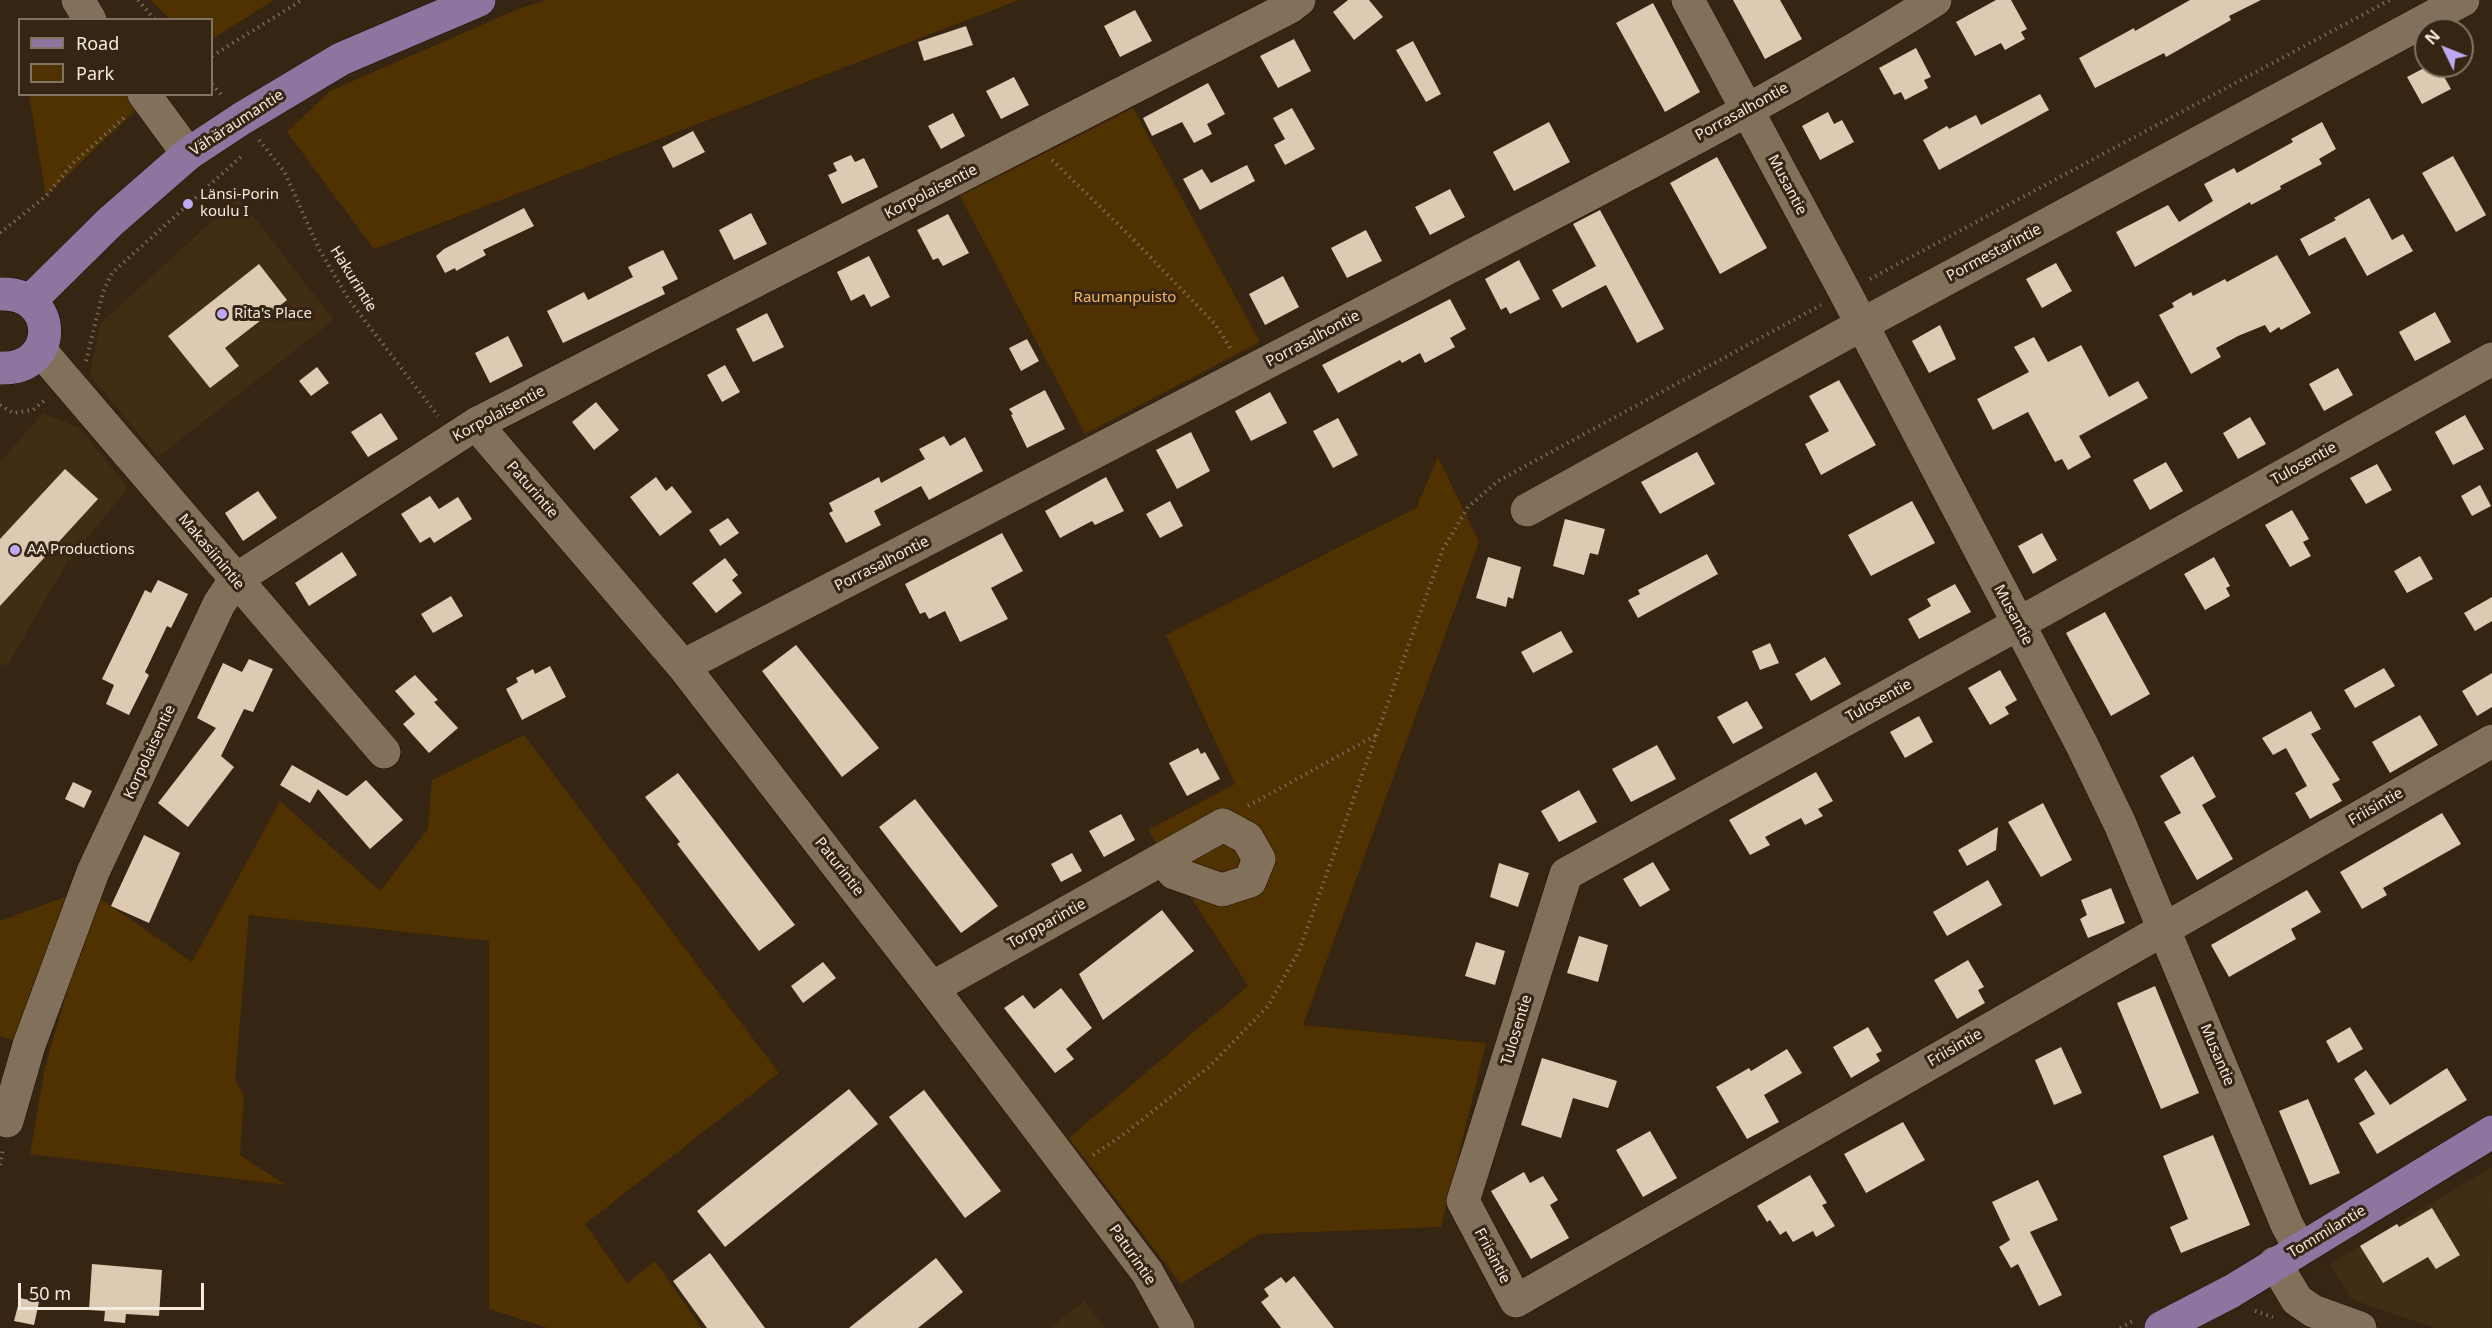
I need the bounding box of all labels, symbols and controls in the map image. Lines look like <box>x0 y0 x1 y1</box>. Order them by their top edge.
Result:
legend <box>18 18 213 96</box>
north arrow <box>2414 18 2474 78</box>
text: N <box>2420 25 2445 49</box>
text: Road <box>76 31 119 55</box>
text: Park <box>76 61 114 85</box>
street label: Porrasalhontie <box>1692 79 1792 145</box>
street label: Vähäraumantie <box>187 86 287 160</box>
street label: Musantie <box>1764 152 1810 218</box>
street label: Korpolaisentie <box>882 161 980 223</box>
place label: Länsi-Porin koulu I <box>200 186 279 221</box>
marker: Länsi-Porin koulu I <box>181 197 195 211</box>
street label: Pormestarintie <box>1943 220 2045 286</box>
street label: Hakurintie <box>326 243 380 315</box>
park label: Raumanpuisto <box>1074 289 1176 307</box>
place label: Rita's Place <box>234 305 312 323</box>
marker: Rita's Place <box>215 307 229 321</box>
street label: Porrasalhontie <box>1263 307 1363 371</box>
street label: Korpolaisentie <box>450 382 548 446</box>
street label: Tulosentie <box>2268 439 2340 489</box>
street label: Paturintie <box>502 458 562 522</box>
street label: Makasiinintie <box>174 510 248 594</box>
street label: Porrasalhontie <box>832 532 932 596</box>
place label: AA Productions <box>27 541 135 559</box>
marker: AA Productions <box>8 543 22 557</box>
street label: Musantie <box>1990 582 2036 648</box>
street label: Tulosentie <box>1843 676 1915 726</box>
street label: Korpolaisentie <box>120 702 180 802</box>
street label: Friisintie <box>2346 784 2406 830</box>
street label: Paturintie <box>811 834 867 900</box>
street label: Torpparintie <box>1005 895 1089 953</box>
street label: Tulosentie <box>1498 993 1536 1067</box>
street label: Musantie <box>2196 1021 2238 1089</box>
street label: Friisintie <box>1925 1025 1985 1071</box>
street label: Tommilantie <box>2285 1202 2369 1262</box>
street label: Paturintie <box>1105 1221 1159 1289</box>
street label: Friisintie <box>1470 1225 1514 1287</box>
scale bar <box>21 1271 207 1309</box>
text: 50 m <box>29 1281 71 1305</box>

